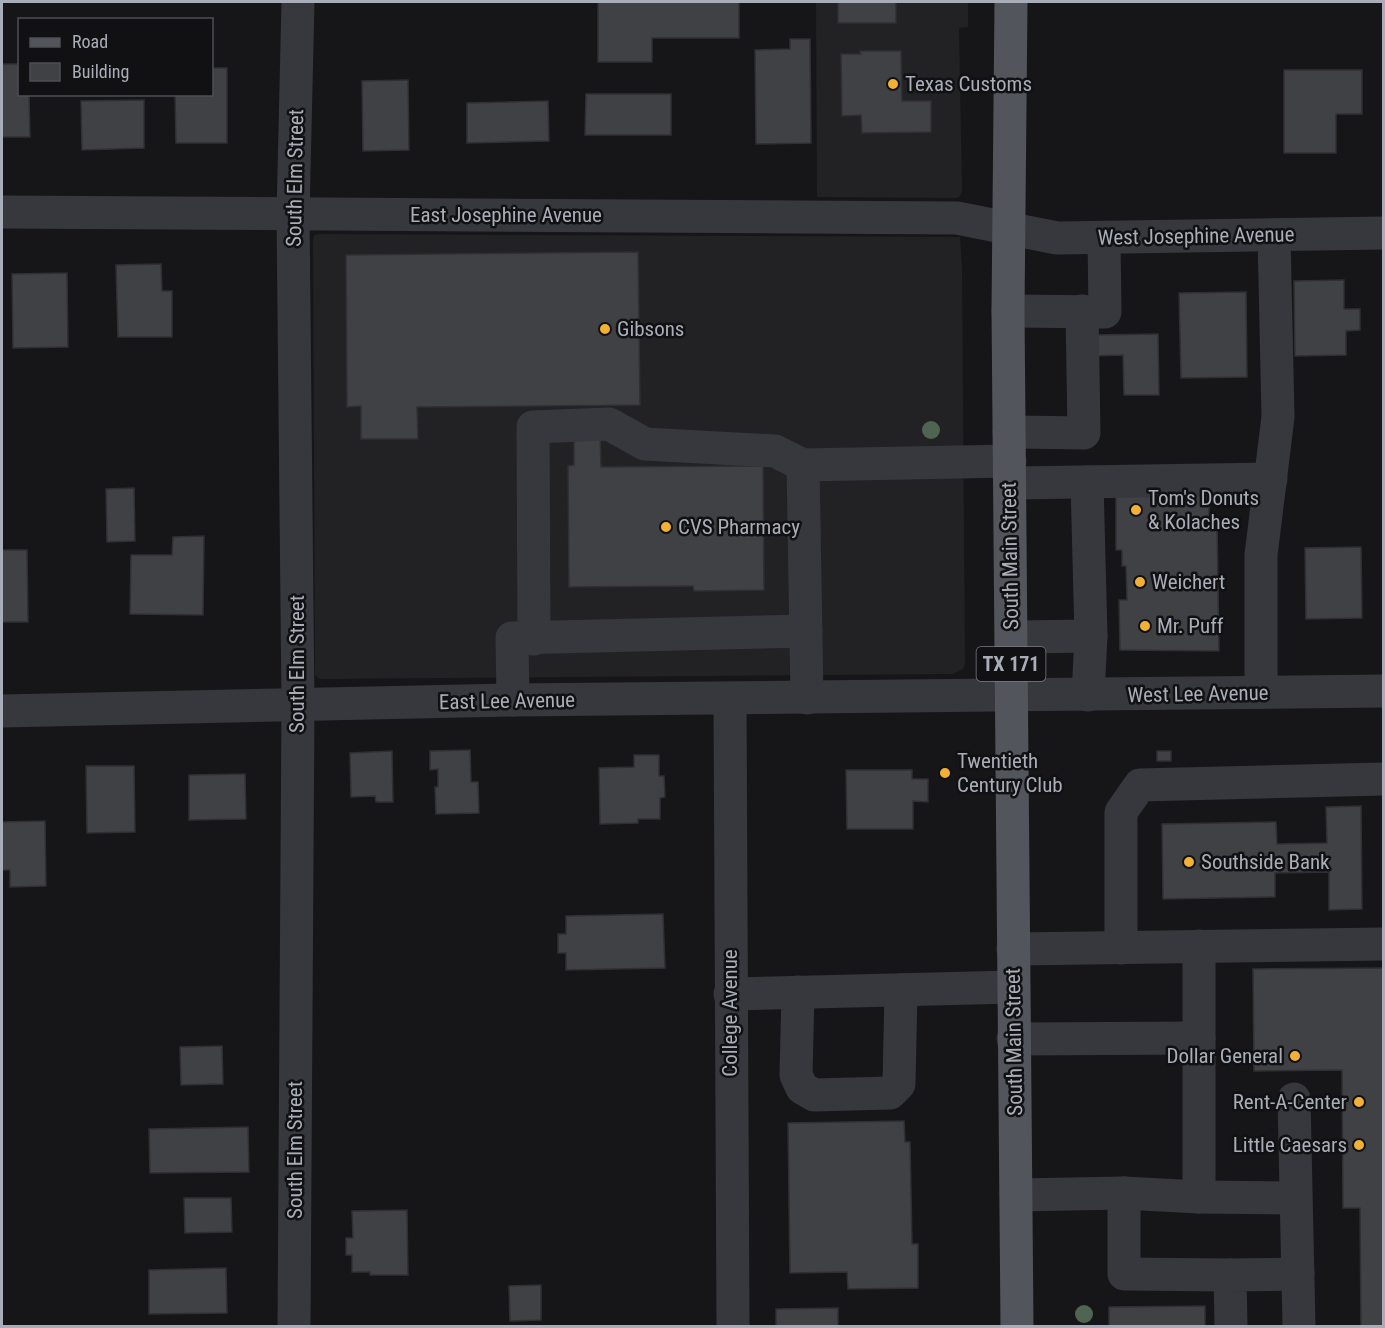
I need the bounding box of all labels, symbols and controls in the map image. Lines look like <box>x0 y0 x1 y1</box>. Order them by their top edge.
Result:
legend <box>18 18 213 96</box>
text: Road <box>72 31 108 52</box>
text: Building <box>72 61 129 82</box>
place label: Texas Customs <box>905 72 1032 96</box>
marker: Texas Customs <box>886 77 900 91</box>
street label: South Elm Street <box>282 109 308 247</box>
street label: East Josephine Avenue <box>410 203 602 227</box>
street label: West Josephine Avenue <box>1097 222 1295 250</box>
place label: Gibsons <box>617 317 684 341</box>
marker: Gibsons <box>598 322 612 336</box>
street label: South Main Street <box>997 482 1023 630</box>
place label: Tom's Donuts & Kolaches <box>1148 486 1259 534</box>
marker: Tom's Donuts & Kolaches <box>1129 503 1143 517</box>
place label: CVS Pharmacy <box>678 515 800 539</box>
marker: CVS Pharmacy <box>659 520 673 534</box>
place label: Weichert <box>1152 570 1225 594</box>
marker: Weichert <box>1133 575 1147 589</box>
street label: South Elm Street <box>285 595 309 733</box>
place label: Mr. Puff <box>1157 614 1224 638</box>
marker: Mr. Puff <box>1138 619 1152 633</box>
road number: TX 171 <box>976 647 1046 681</box>
street label: West Lee Avenue <box>1127 681 1269 707</box>
street label: East Lee Avenue <box>439 688 575 714</box>
place label: Twentieth Century Club <box>957 749 1063 797</box>
marker: Twentieth Century Club <box>938 766 952 780</box>
place label: Southside Bank <box>1201 850 1330 874</box>
marker: Southside Bank <box>1182 855 1196 869</box>
street label: College Avenue <box>718 949 742 1077</box>
street label: South Main Street <box>1001 968 1027 1116</box>
place label: Dollar General <box>1166 1044 1283 1068</box>
marker: Dollar General <box>1288 1049 1302 1063</box>
street label: South Elm Street <box>283 1081 307 1219</box>
place label: Rent-A-Center <box>1233 1090 1347 1114</box>
marker: Rent-A-Center <box>1352 1095 1366 1109</box>
place label: Little Caesars <box>1233 1133 1347 1157</box>
marker: Little Caesars <box>1352 1138 1366 1152</box>

